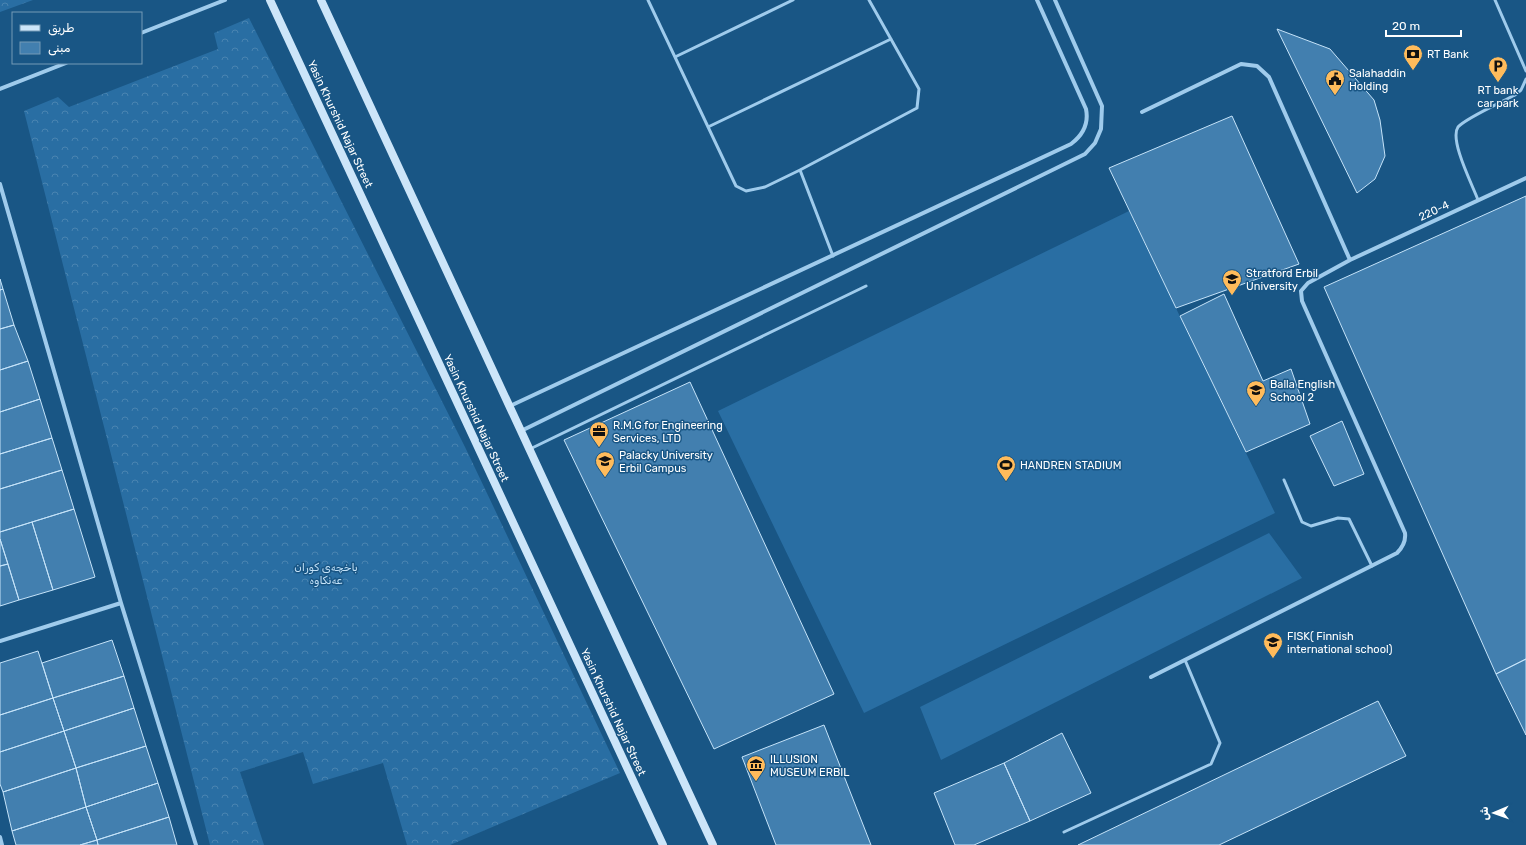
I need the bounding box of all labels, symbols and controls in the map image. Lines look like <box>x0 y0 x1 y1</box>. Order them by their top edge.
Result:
legend <box>12 12 142 64</box>
scale bar <box>1386 12 1461 38</box>
text: 20 m <box>1392 19 1420 33</box>
text: طريق <box>48 21 74 36</box>
text: مبنى <box>48 41 71 56</box>
bank icon: RT Bank <box>1402 43 1424 71</box>
place label: RT Bank <box>1427 48 1469 61</box>
parking icon: RT bank car park <box>1487 55 1509 83</box>
street label: Yasin Khurshid Najar Street <box>305 58 376 190</box>
place label: Salahaddin Holding <box>1349 67 1406 93</box>
public building icon: Salahaddin Holding <box>1324 68 1346 96</box>
place label: RT bank car park <box>1477 84 1519 110</box>
street label: 220-4 <box>1417 198 1451 224</box>
place label: Stratford Erbil University <box>1246 267 1318 293</box>
school or university icon: Stratford Erbil University <box>1221 268 1243 296</box>
street label: Yasin Khurshid Najar Street <box>441 352 512 484</box>
place label: Balla English School 2 <box>1270 378 1335 404</box>
school or university icon: Balla English School 2 <box>1245 379 1267 407</box>
place label: R.M.G for Engineering Services, LTD <box>613 419 723 445</box>
office icon: R.M.G for Engineering Services, LTD <box>588 420 610 448</box>
place label: Palacky University Erbil Campus <box>619 449 713 475</box>
school or university icon: Palacky University Erbil Campus <box>594 450 616 478</box>
sports icon: HANDREN STADIUM <box>995 454 1017 482</box>
place label: HANDREN STADIUM <box>1020 459 1121 472</box>
park label: باخچەی کوران عەنکاوە <box>294 561 358 588</box>
place label: FISK( Finnish international school) <box>1287 630 1393 656</box>
school or university icon: FISK( Finnish international school) <box>1262 631 1284 659</box>
street label: Yasin Khurshid Najar Street <box>578 646 649 778</box>
place label: ILLUSION MUSEUM ERBIL <box>770 753 850 779</box>
museum icon: ILLUSION MUSEUM ERBIL <box>745 754 767 782</box>
north arrow <box>1474 793 1514 833</box>
text: ش <box>1478 806 1491 821</box>

